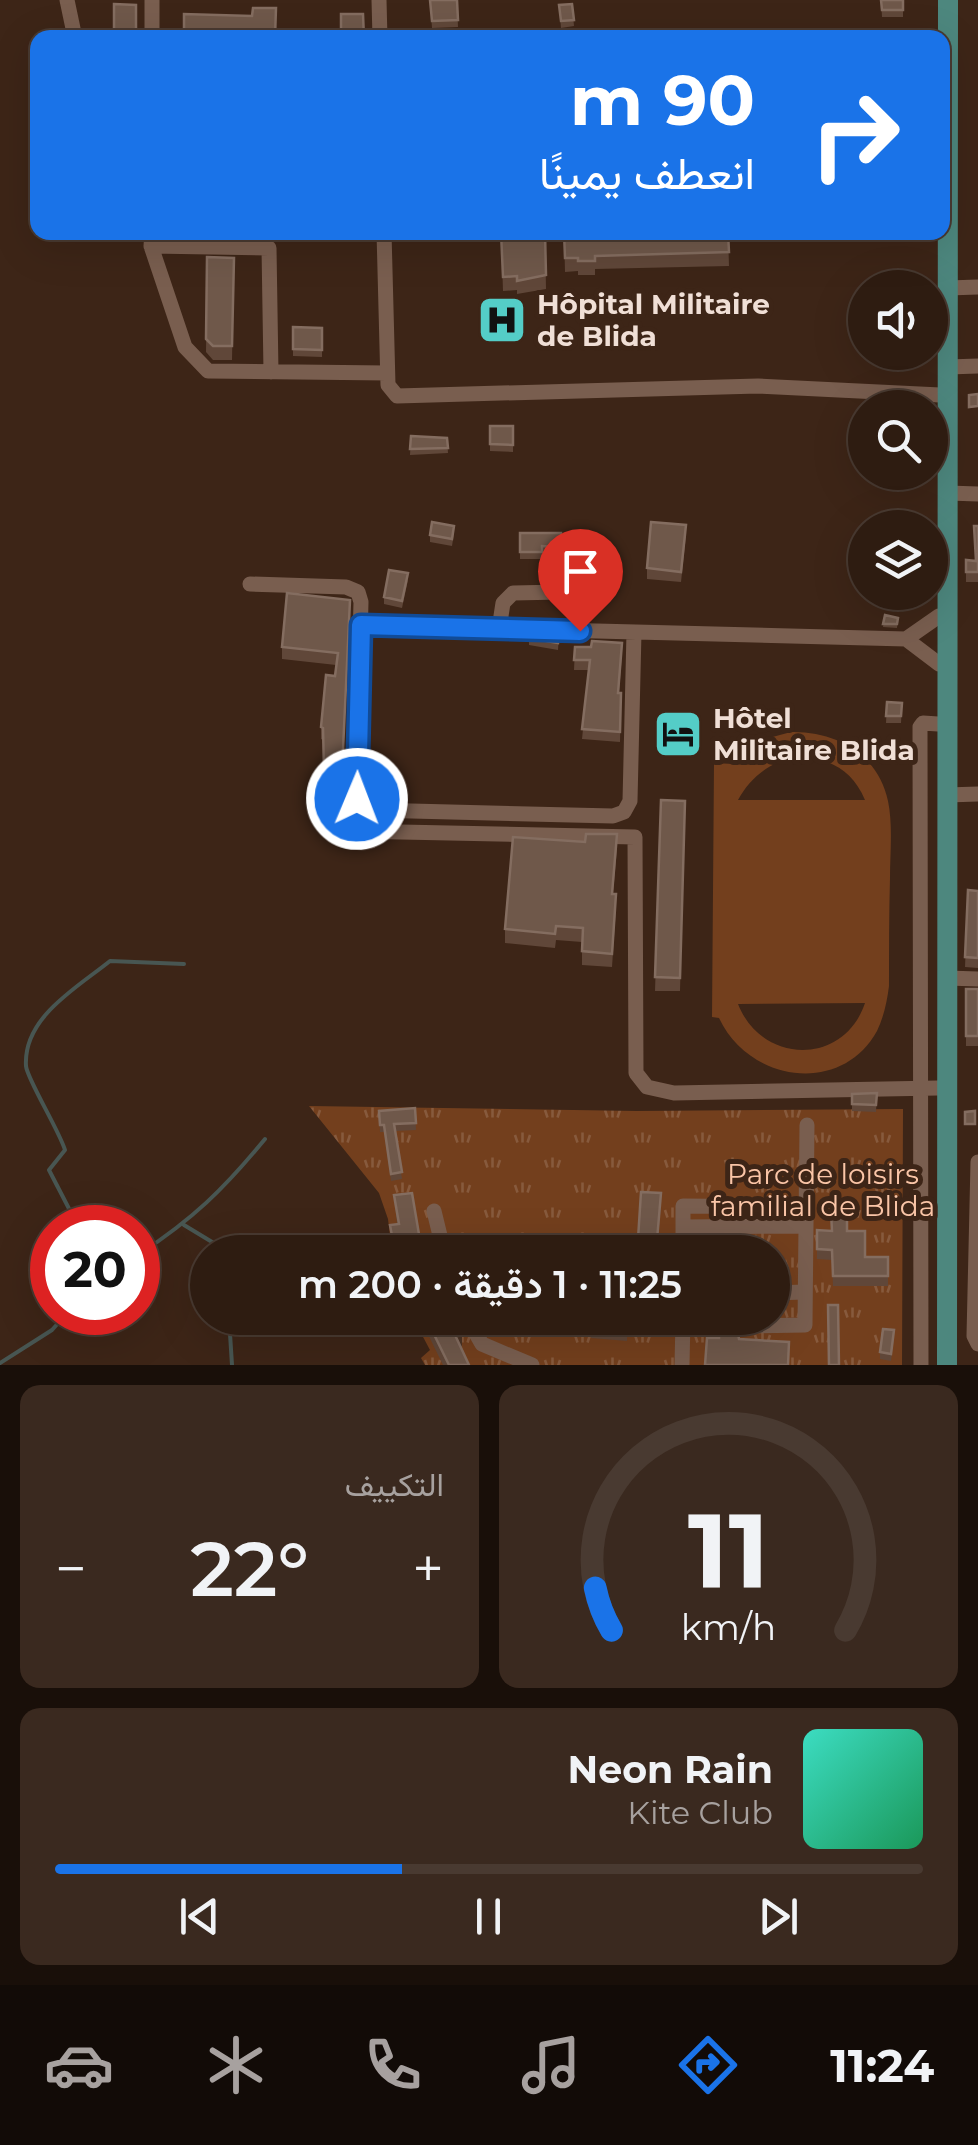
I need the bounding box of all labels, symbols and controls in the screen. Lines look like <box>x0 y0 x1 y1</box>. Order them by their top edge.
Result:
text: 90 m <box>570 57 755 143</box>
icon: right <box>790 70 920 200</box>
text: انعطف يمينًا <box>539 145 755 200</box>
map controls <box>848 270 948 610</box>
button: sound <box>848 270 948 370</box>
place label: Hôpital Militaire de Blida <box>537 287 770 353</box>
hospital icon: Hôpital Militaire de Blida <box>476 294 528 346</box>
button: search <box>848 390 948 490</box>
button: layers <box>848 510 948 610</box>
pin <box>538 529 623 632</box>
icon: arrive <box>553 544 608 599</box>
place label: Hôtel Militaire Blida <box>713 701 915 767</box>
hotel icon: Hôtel Militaire Blida <box>652 708 704 760</box>
position arrow <box>305 747 409 851</box>
park label: Parc de loisirs familial de Blida <box>711 1157 935 1223</box>
speed limit sign: 20 <box>30 1205 160 1335</box>
text: 11:25 · 1 دقيقة · 200 m <box>298 1261 682 1308</box>
text: التكييف <box>345 1465 444 1504</box>
text: 11 <box>688 1487 769 1614</box>
text: 22° <box>190 1523 309 1615</box>
text: − <box>55 1535 87 1602</box>
text: + <box>412 1535 444 1602</box>
text: km/h <box>681 1605 776 1649</box>
text: Neon Rain <box>568 1746 773 1793</box>
text: Kite Club <box>627 1793 773 1832</box>
icon: previous <box>172 1889 227 1944</box>
icon: pause <box>461 1889 516 1944</box>
icon: next <box>751 1889 806 1944</box>
icon: car <box>44 2030 114 2100</box>
icon: climate <box>201 2030 271 2100</box>
icon: phone <box>358 2030 428 2100</box>
icon: music <box>516 2030 586 2100</box>
icon: directions <box>673 2030 743 2100</box>
text: 11:24 <box>830 2038 934 2093</box>

